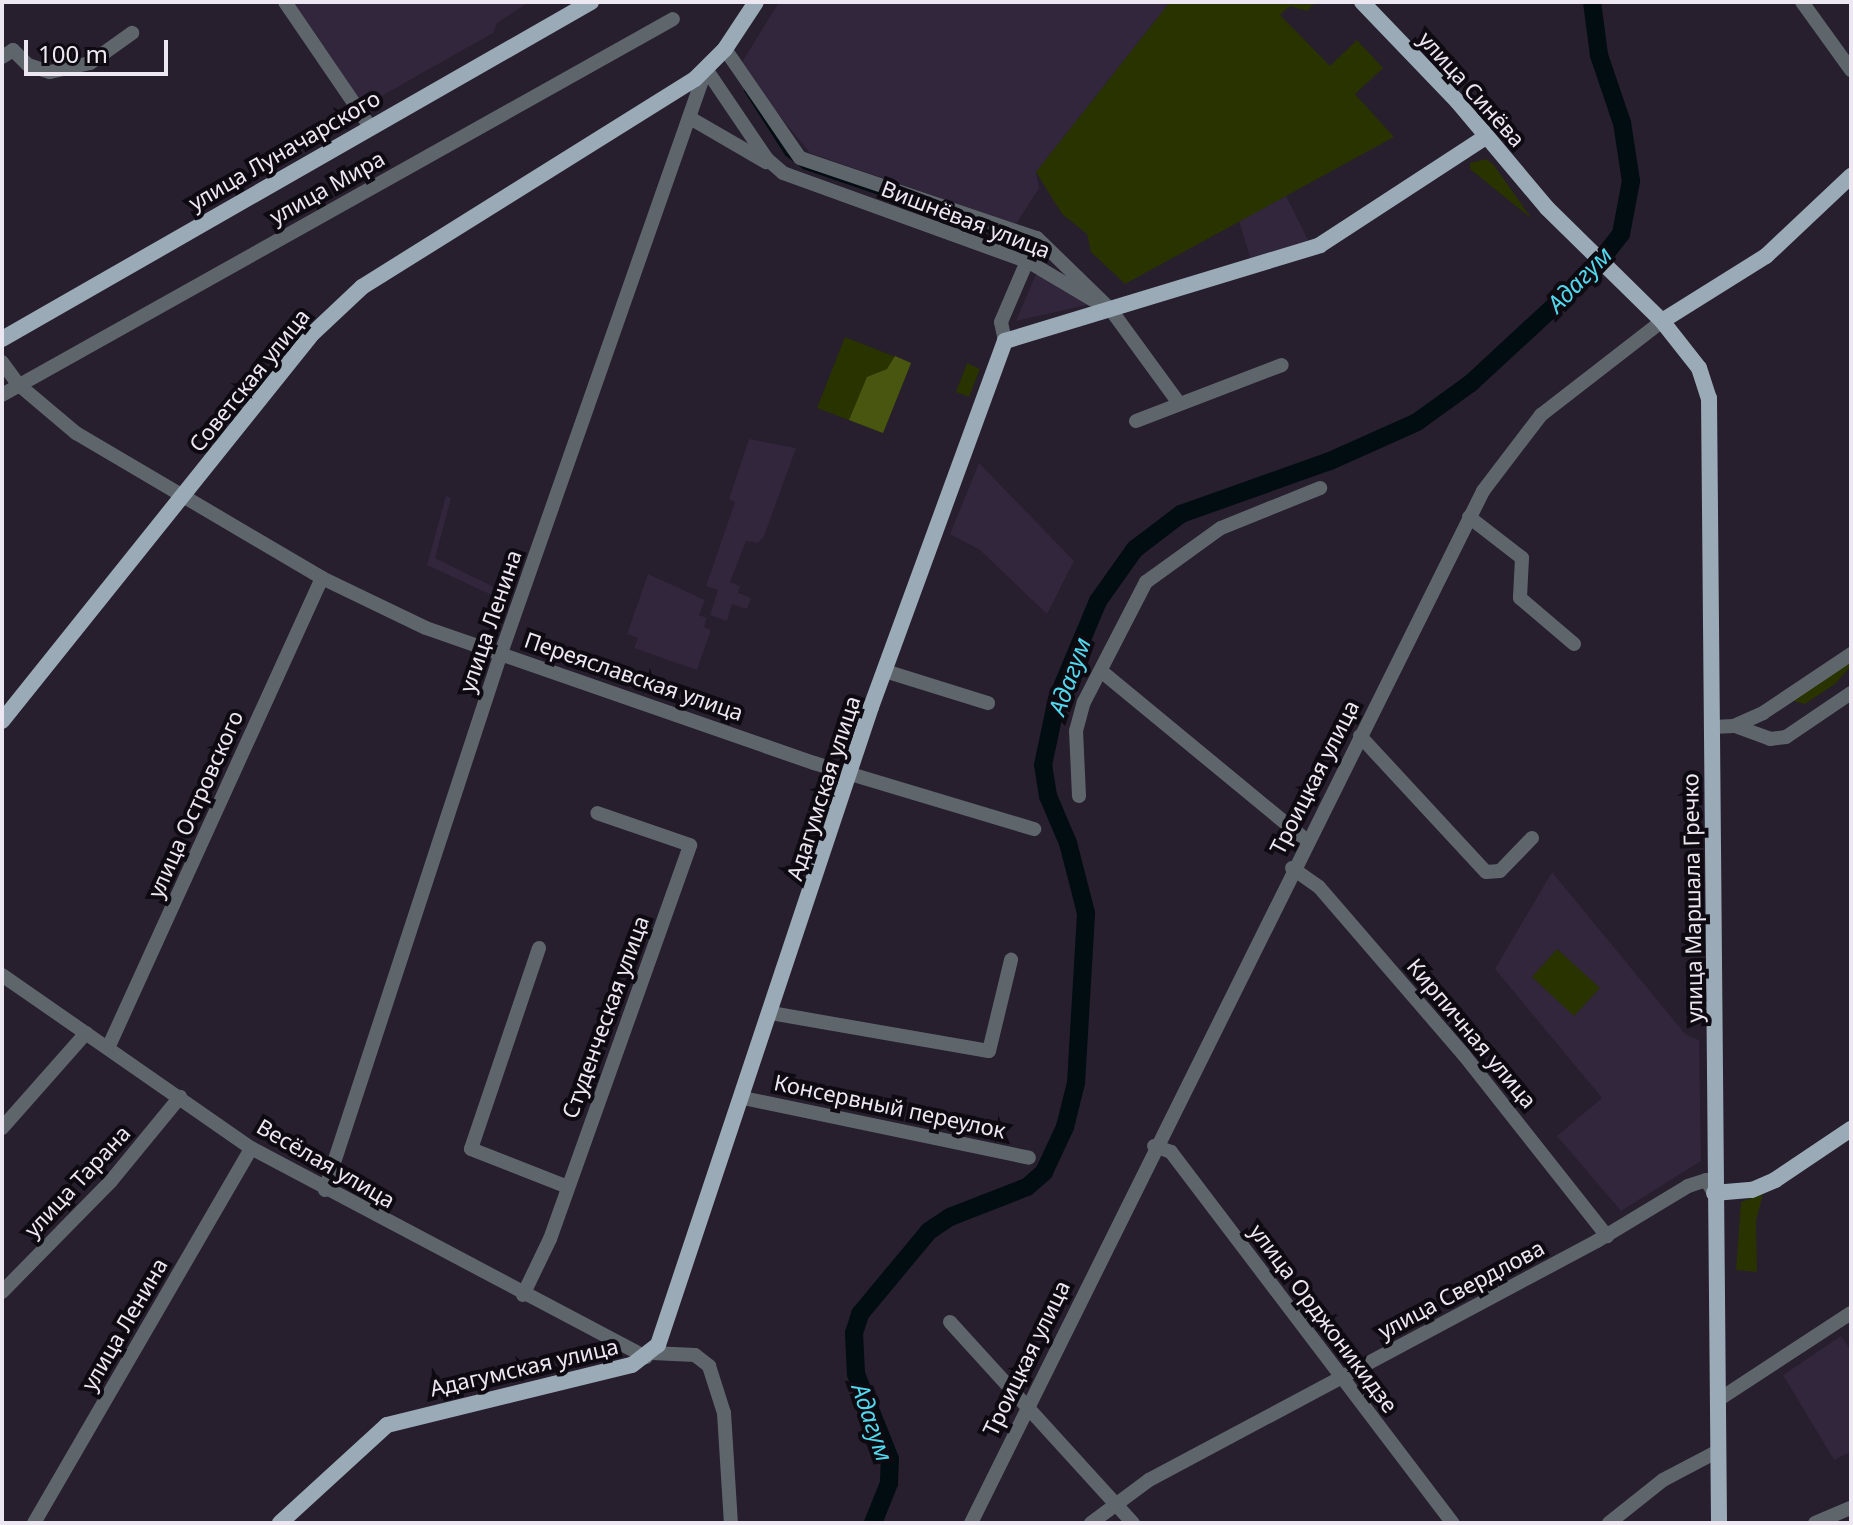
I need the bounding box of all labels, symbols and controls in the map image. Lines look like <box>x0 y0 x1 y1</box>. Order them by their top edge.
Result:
scale bar <box>28 24 172 74</box>
street label: улица Синёва <box>1413 26 1531 152</box>
text: 100 m <box>38 37 108 70</box>
street label: улица Луначарского <box>184 84 384 216</box>
street label: улица Мира <box>265 145 389 229</box>
street label: Вишнёвая улица <box>878 175 1054 263</box>
water label: Адагум <box>1541 240 1617 318</box>
street label: Советская улица <box>183 303 315 457</box>
street label: улица Ленина <box>453 547 527 695</box>
street label: Переяславская улица <box>521 626 747 726</box>
water label: Адагум <box>1042 633 1096 719</box>
street label: Адагумская улица <box>781 692 865 884</box>
street label: Троицкая улица <box>1264 696 1364 858</box>
street label: улица Островского <box>142 706 248 902</box>
street label: улица Маршала Гречко <box>1677 773 1707 1023</box>
street label: Студенческая улица <box>556 912 654 1122</box>
street label: Кирпичная улица <box>1402 953 1542 1113</box>
street label: Консервный переулок <box>772 1069 1008 1143</box>
street label: Весёлая улица <box>252 1113 400 1213</box>
street label: улица Тарана <box>19 1120 135 1242</box>
street label: улица Орджоникидзе <box>1244 1218 1404 1418</box>
street label: улица Свердлова <box>1373 1234 1549 1344</box>
street label: улица Ленина <box>75 1253 173 1395</box>
street label: Троицкая улица <box>977 1276 1075 1440</box>
street label: Адагумская улица <box>427 1332 621 1402</box>
water label: Адагум <box>846 1379 900 1465</box>

